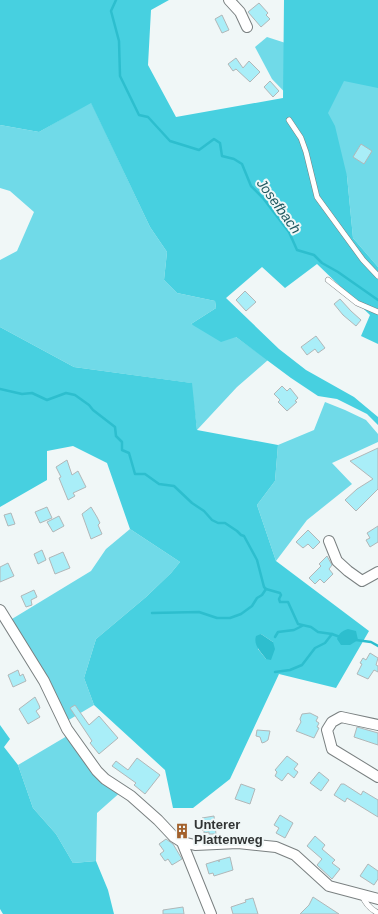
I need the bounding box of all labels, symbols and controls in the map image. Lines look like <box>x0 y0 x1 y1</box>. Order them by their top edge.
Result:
water label: Josefbach <box>253 175 304 237</box>
place label: Unterer Plattenweg <box>194 817 263 847</box>
building icon: Unterer Plattenweg <box>173 822 191 840</box>

